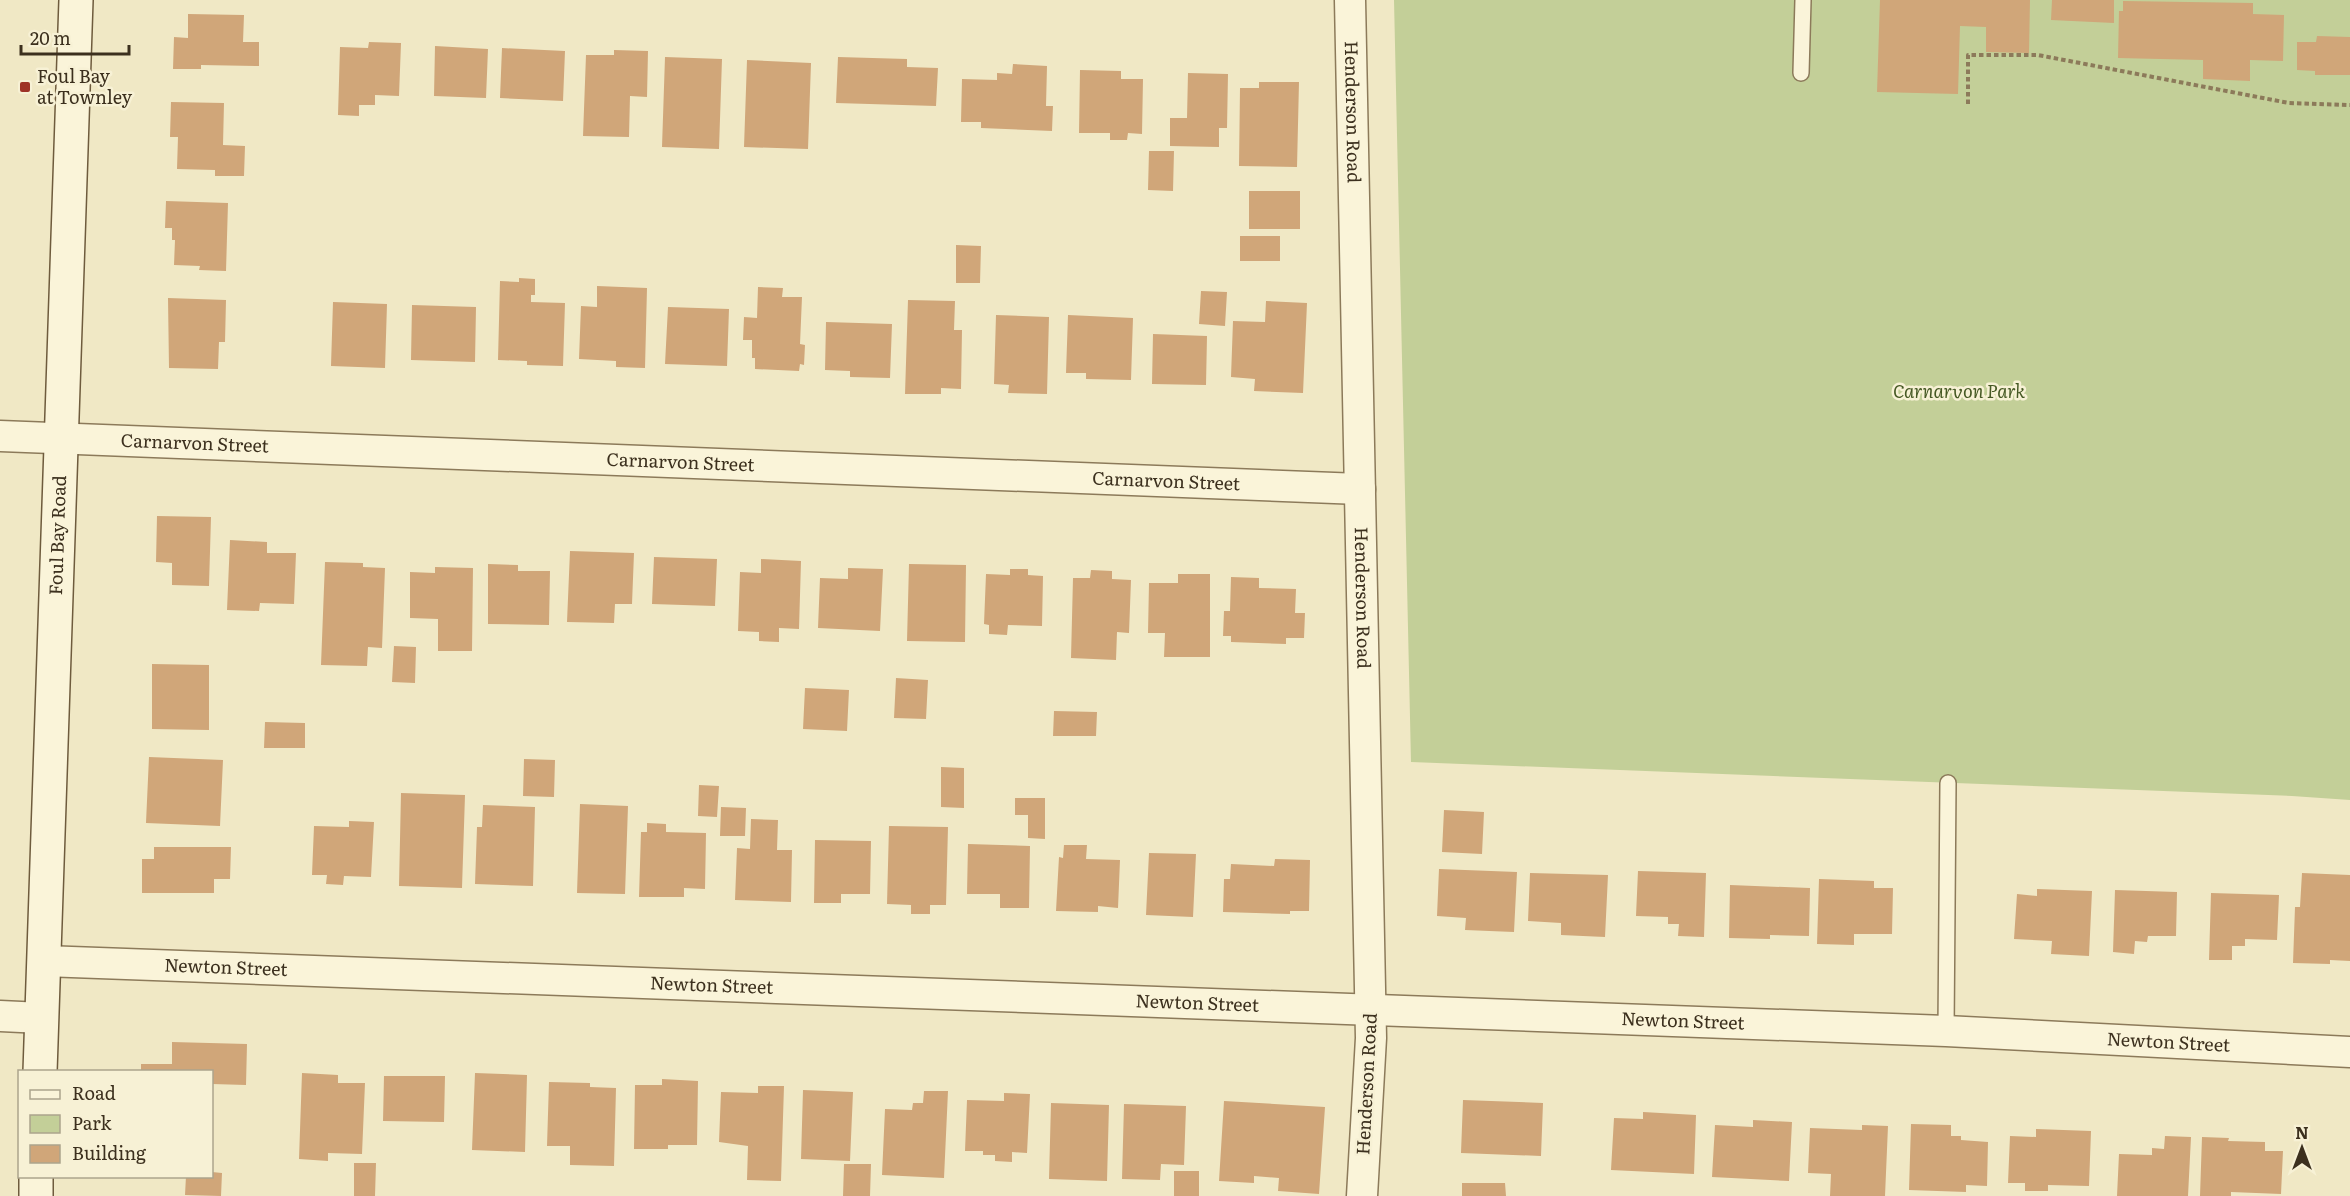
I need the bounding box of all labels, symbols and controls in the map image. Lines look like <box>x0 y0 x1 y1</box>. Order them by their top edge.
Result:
scale bar <box>21 18 129 56</box>
text: 20 m <box>30 24 71 51</box>
street label: Henderson Road <box>1339 41 1369 183</box>
place label: Foul Bay at Townley <box>37 62 133 110</box>
marker: Foul Bay at Townley <box>18 80 32 94</box>
park label: Carnarvon Park <box>1893 377 2025 404</box>
street label: Carnarvon Street <box>120 426 270 458</box>
street label: Carnarvon Street <box>606 445 756 477</box>
street label: Carnarvon Street <box>1092 464 1241 496</box>
street label: Foul Bay Road <box>41 475 72 596</box>
street label: Henderson Road <box>1349 526 1379 669</box>
street label: Newton Street <box>164 950 289 982</box>
street label: Newton Street <box>649 968 774 1000</box>
street label: Newton Street <box>1135 986 1260 1018</box>
street label: Newton Street <box>1621 1004 1746 1036</box>
street label: Henderson Road <box>1348 1012 1383 1156</box>
street label: Newton Street <box>2106 1024 2232 1058</box>
legend <box>18 1070 213 1178</box>
text: Road <box>72 1079 116 1106</box>
text: Park <box>72 1109 113 1136</box>
north arrow <box>2272 1118 2332 1178</box>
text: N <box>2295 1120 2309 1144</box>
text: Building <box>72 1139 147 1166</box>

